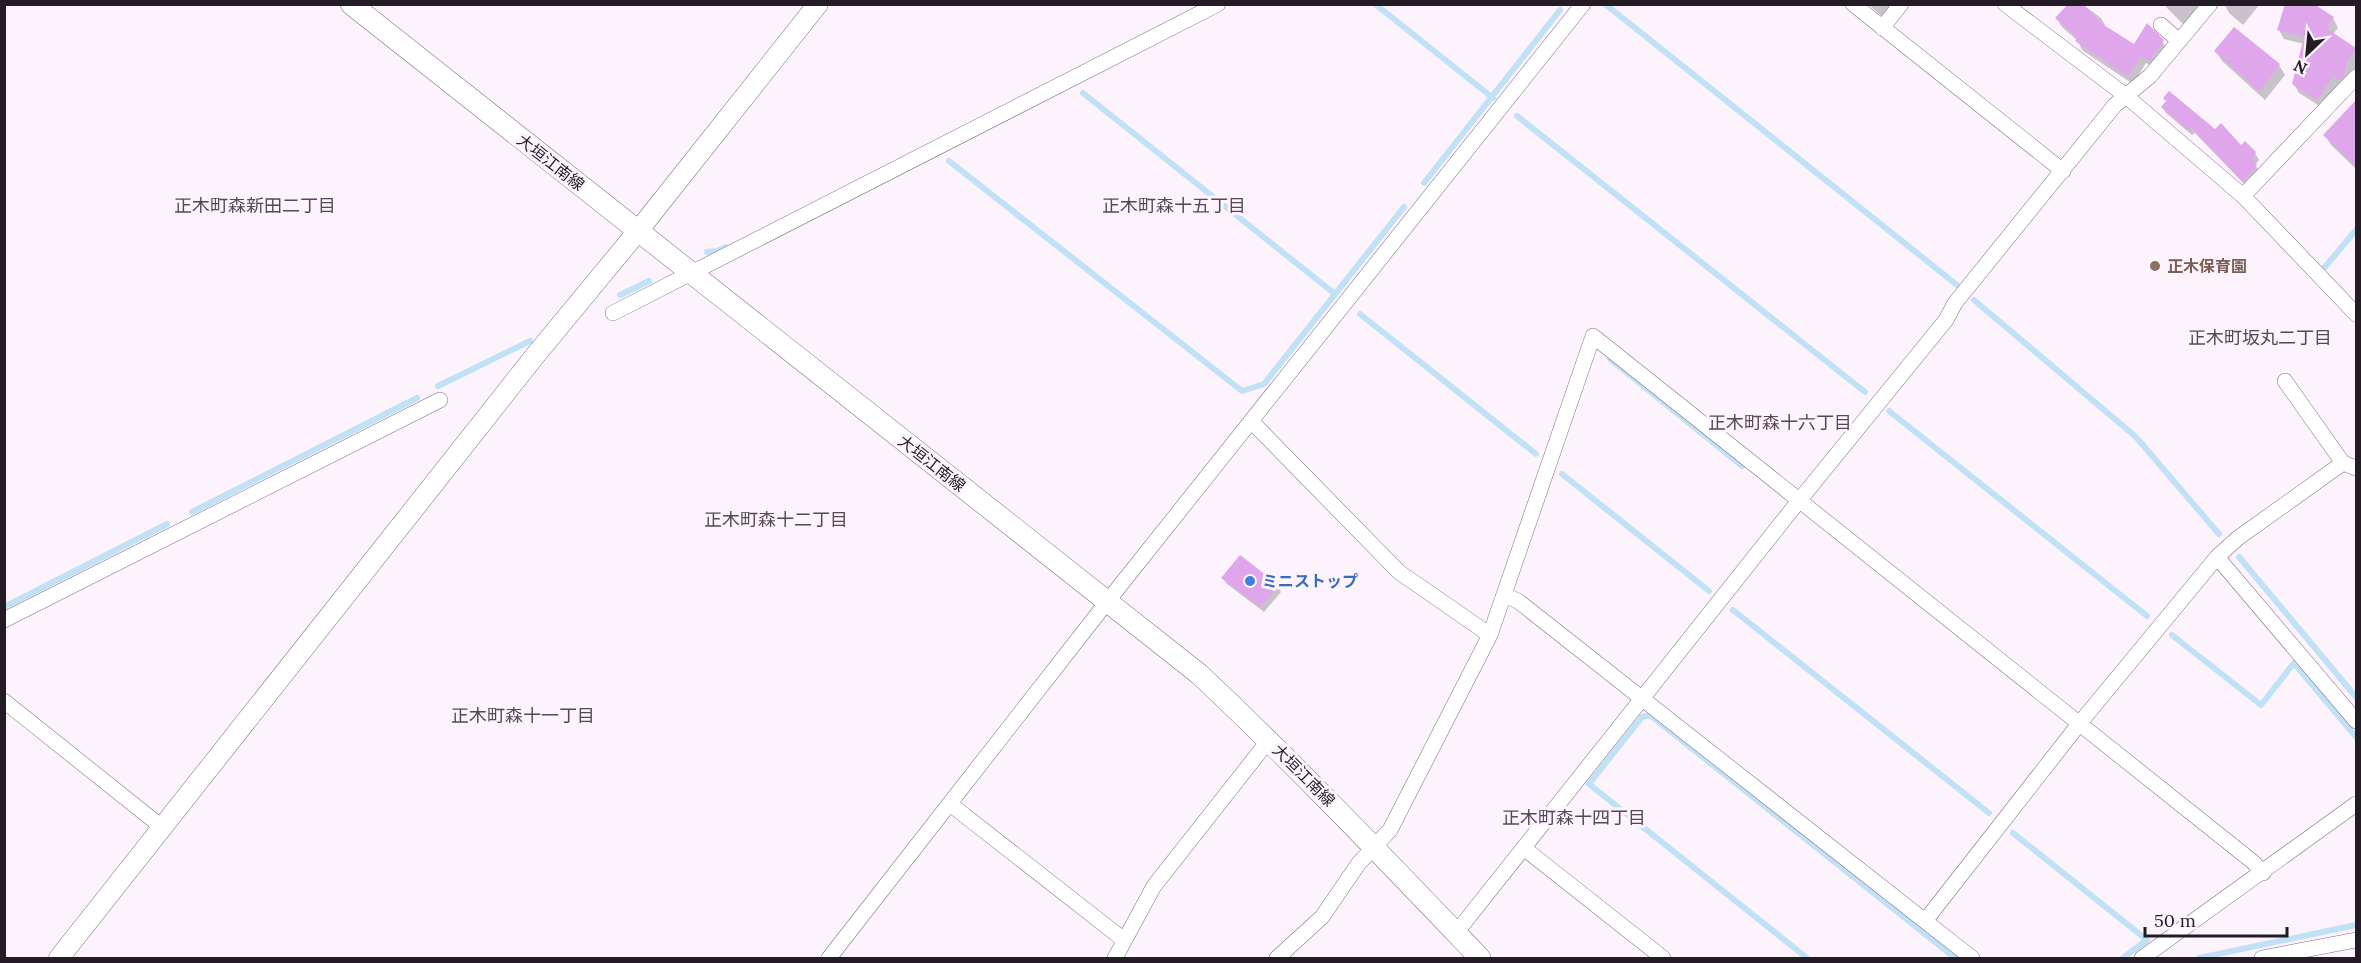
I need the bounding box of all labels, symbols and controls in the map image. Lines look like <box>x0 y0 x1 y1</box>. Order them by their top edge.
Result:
north arrow <box>2277 24 2337 84</box>
text: N <box>2290 56 2310 79</box>
street label: 大垣江南線 <box>513 129 589 195</box>
district label: 正木町森新田二丁目 <box>174 194 336 217</box>
district label: 正木町森十五丁目 <box>1102 194 1246 217</box>
place label: 正木保育園 <box>2167 256 2247 276</box>
marker: 正木保育園 <box>2148 259 2162 273</box>
district label: 正木町坂丸二丁目 <box>2188 326 2332 349</box>
district label: 正木町森十六丁目 <box>1708 411 1852 434</box>
street label: 大垣江南線 <box>894 430 970 496</box>
district label: 正木町森十二丁目 <box>704 508 848 531</box>
place label: ミニストップ <box>1262 571 1358 591</box>
marker: ミニストップ <box>1243 574 1257 588</box>
district label: 正木町森十一丁目 <box>451 704 595 727</box>
street label: 大垣江南線 <box>1269 740 1339 810</box>
district label: 正木町森十四丁目 <box>1502 806 1646 829</box>
scale bar <box>2145 900 2288 938</box>
text: 50 m <box>2154 909 2196 932</box>

